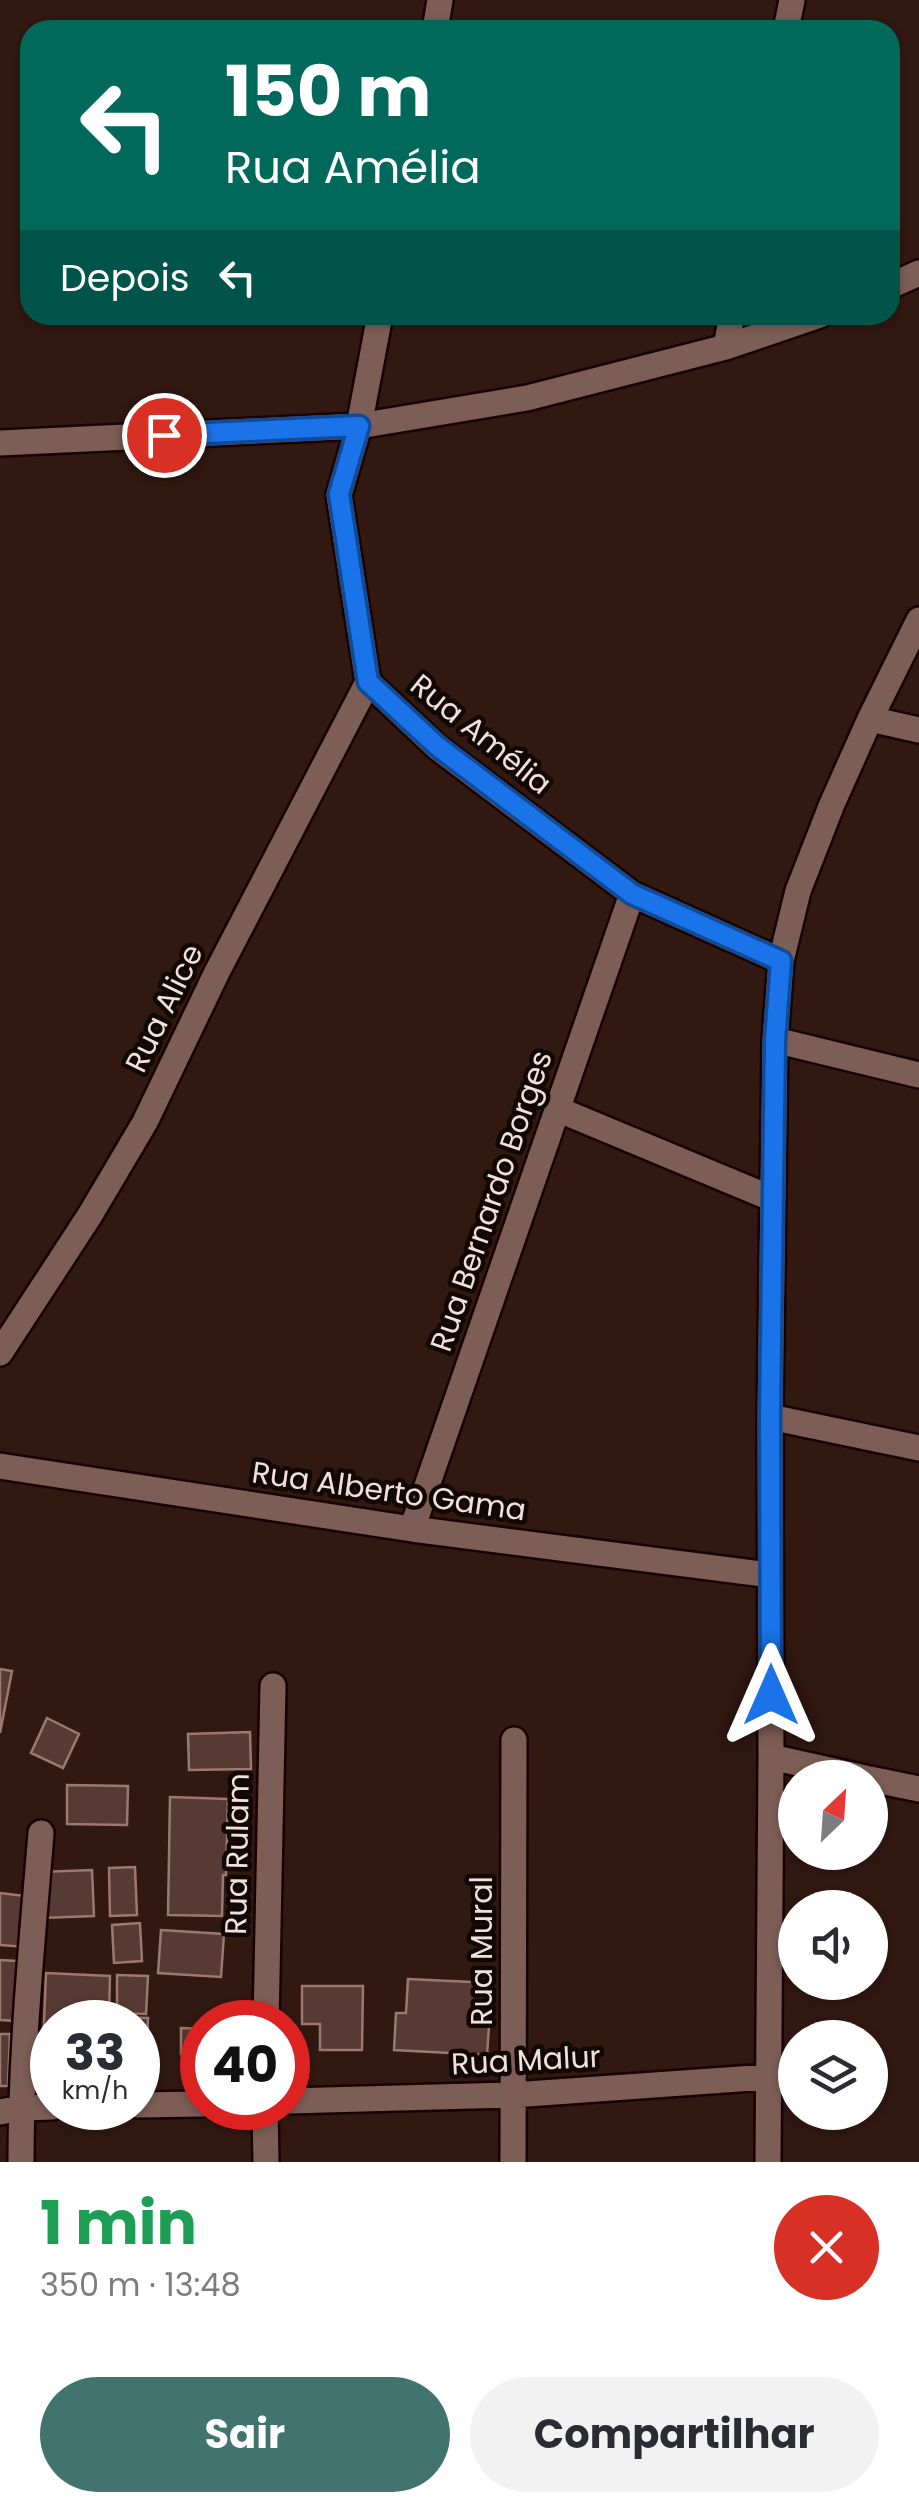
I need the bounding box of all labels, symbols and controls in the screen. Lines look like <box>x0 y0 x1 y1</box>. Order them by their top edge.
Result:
text: 150 m <box>225 42 431 141</box>
icon: left <box>60 60 190 190</box>
text: Rua Amélia <box>225 136 481 199</box>
icon: left <box>210 250 265 305</box>
text: Depois <box>60 251 190 304</box>
pin <box>122 393 207 478</box>
icon: arrive <box>137 408 192 463</box>
street label: Rua Amélia <box>401 664 561 804</box>
street label: Rua Alice <box>115 937 213 1079</box>
street label: Rua Bernardo Borges <box>419 1045 563 1357</box>
street label: Rua Alberto Gama <box>249 1450 529 1532</box>
position arrow <box>719 1643 823 1747</box>
north arrow <box>778 1760 888 1870</box>
map controls <box>778 1760 888 2130</box>
street label: Rua Rulam <box>214 1773 260 1935</box>
street label: Rua Mural <box>460 1876 503 2026</box>
button: sound <box>778 1890 888 2000</box>
speed limit sign: 40 <box>180 2000 310 2130</box>
text: 33 <box>65 2017 125 2088</box>
button: layers <box>778 2020 888 2130</box>
street label: Rua Malur <box>450 2035 602 2085</box>
text: km/h <box>62 2073 128 2108</box>
text: 1 min <box>40 2181 197 2265</box>
button: close <box>774 2195 879 2300</box>
text: 350 m · 13:48 <box>40 2262 241 2307</box>
button: Sair <box>40 2377 450 2492</box>
button: Compartilhar <box>470 2377 879 2492</box>

